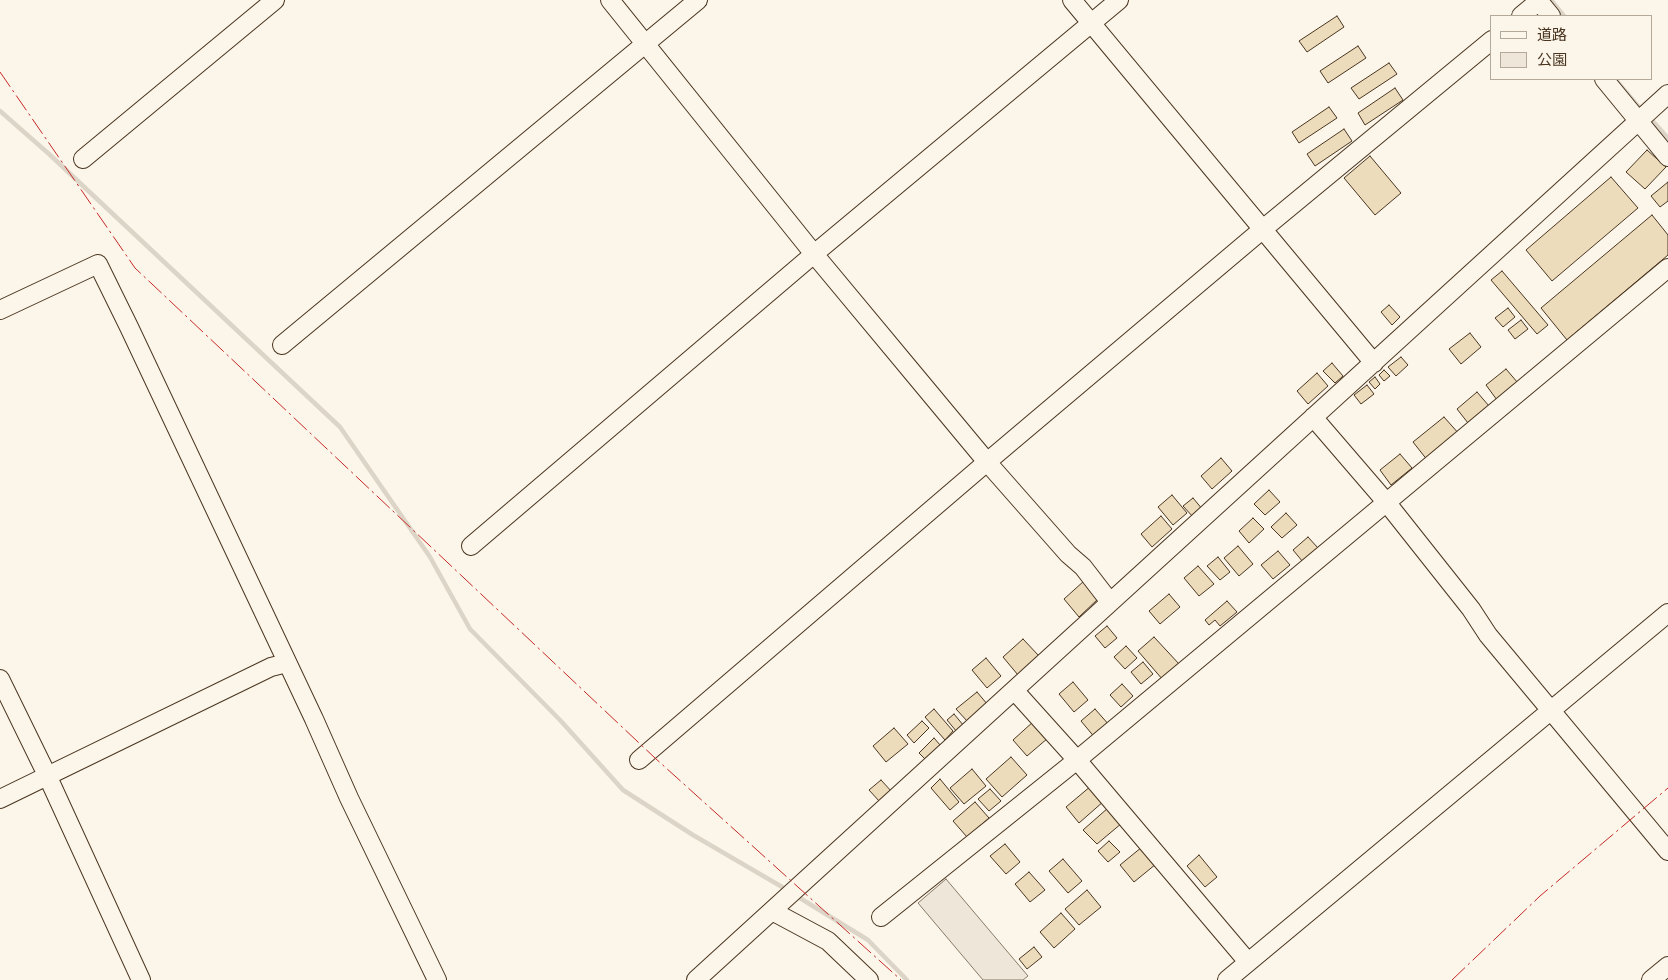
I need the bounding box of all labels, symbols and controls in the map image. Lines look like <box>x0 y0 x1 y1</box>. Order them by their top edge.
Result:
legend <box>1490 15 1653 80</box>
text: 道路 <box>1537 24 1567 45</box>
text: 公園 <box>1537 49 1567 70</box>

